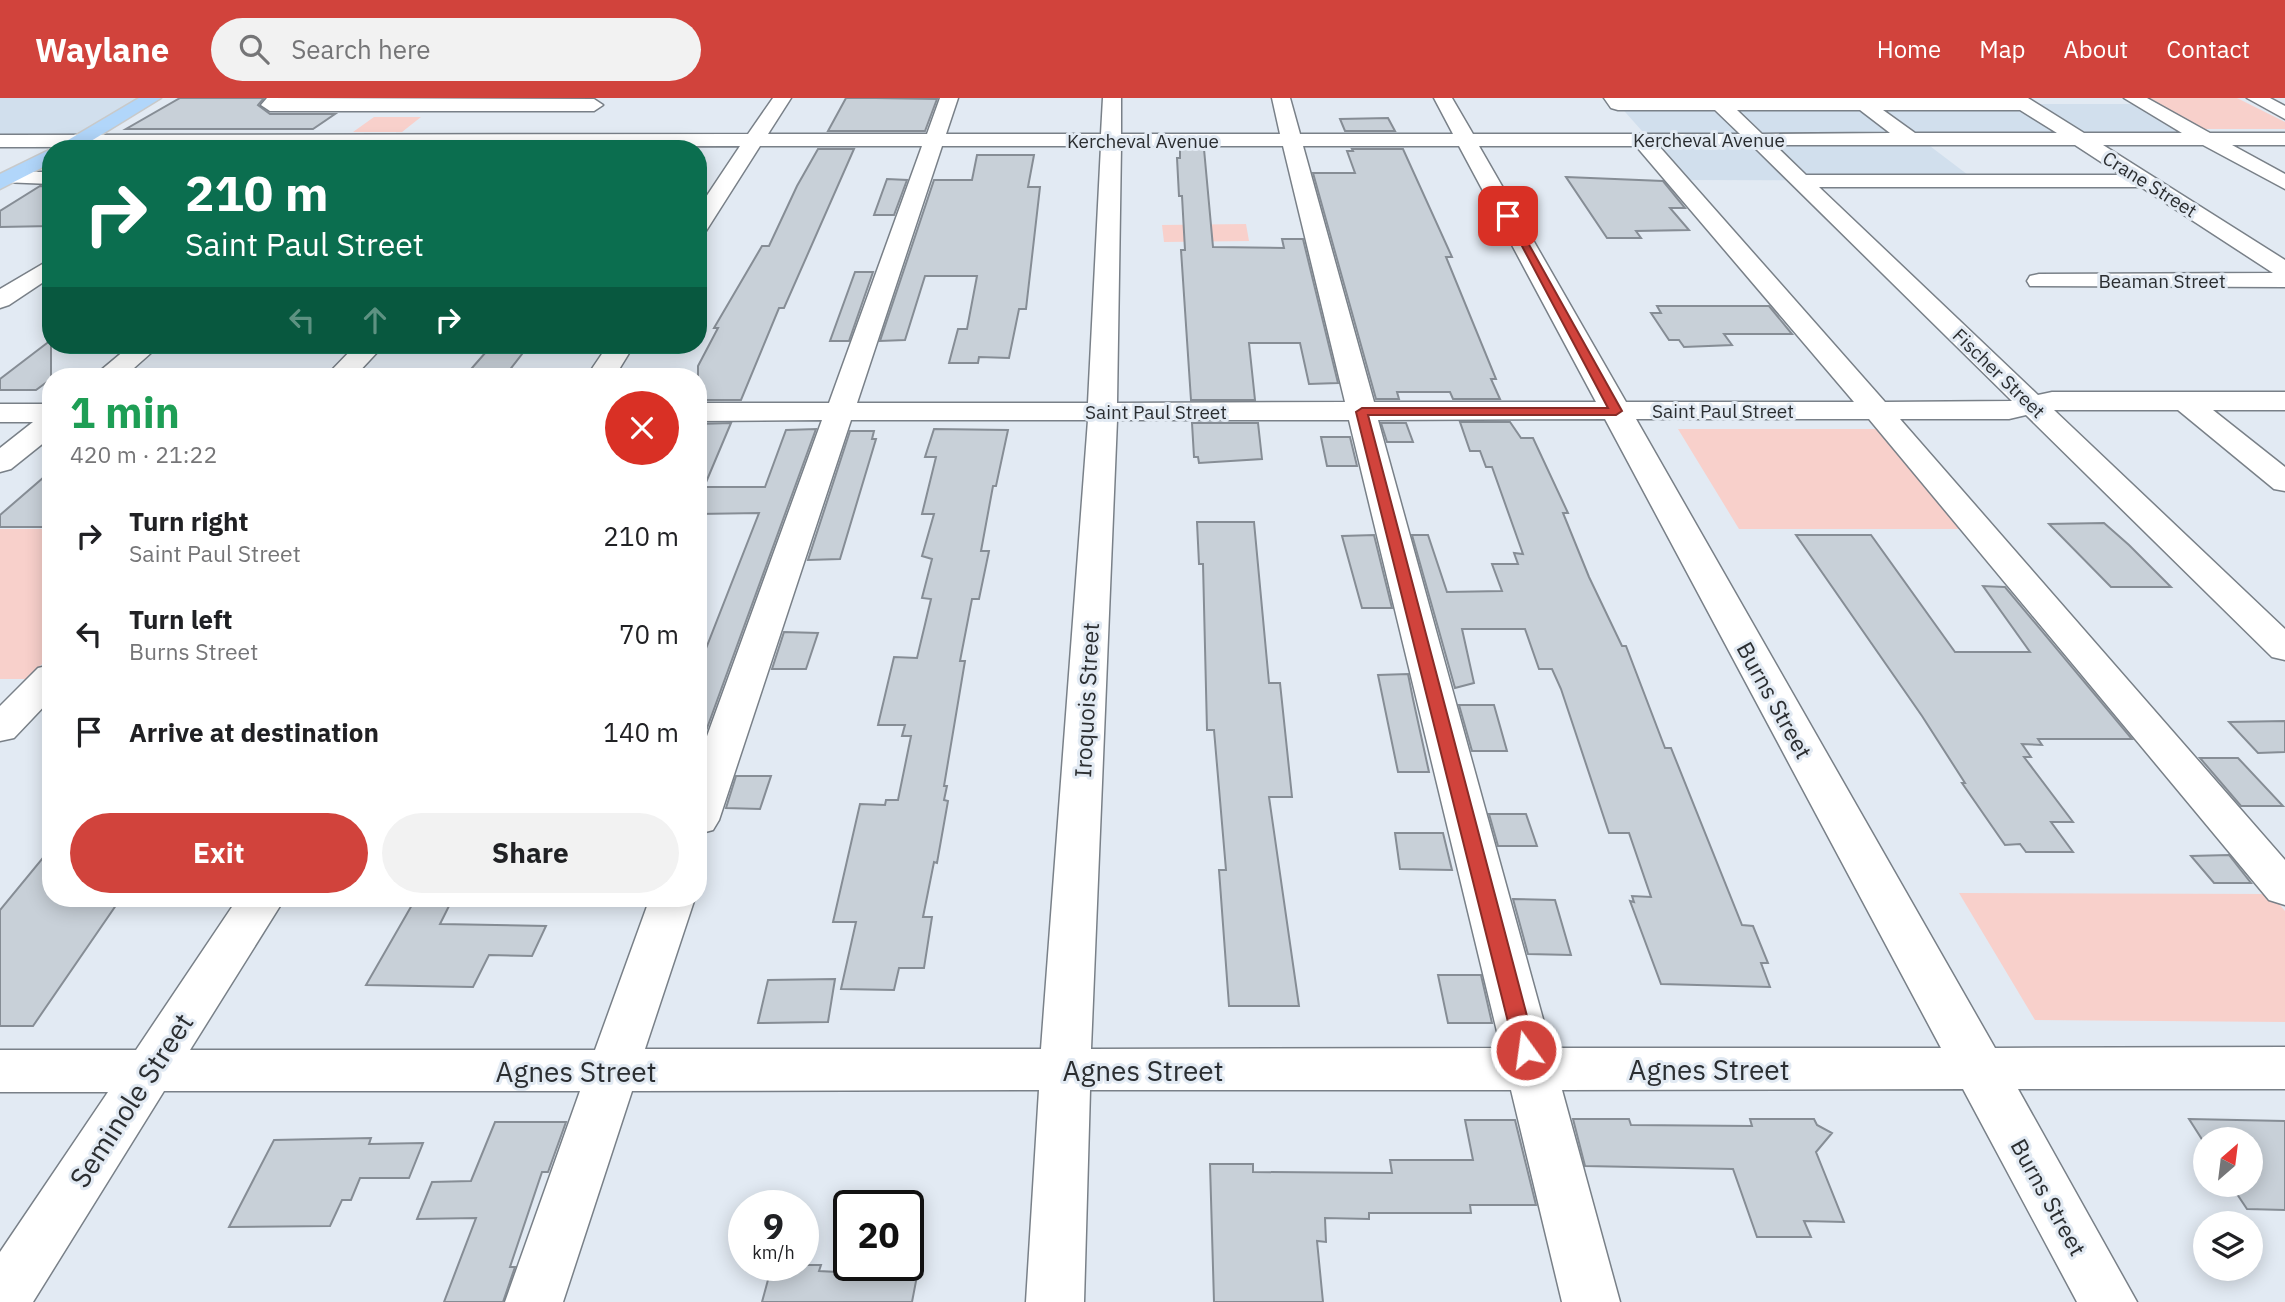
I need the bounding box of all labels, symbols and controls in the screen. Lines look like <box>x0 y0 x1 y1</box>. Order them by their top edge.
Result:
search box <box>211 18 701 81</box>
text: Waylane <box>35 28 169 71</box>
icon: search <box>235 30 273 68</box>
text: Search here <box>291 32 431 66</box>
text: Home <box>1877 33 1941 65</box>
text: Map <box>1979 33 2025 65</box>
text: About <box>2063 33 2128 65</box>
text: Contact <box>2166 33 2250 65</box>
street label: Kercheval Avenue <box>1633 128 1785 152</box>
street label: Kercheval Avenue <box>1067 129 1219 153</box>
street label: Crane Street <box>2098 146 2202 222</box>
text: 210 m <box>185 161 329 224</box>
icon: right <box>70 168 161 259</box>
pin <box>1478 186 1538 246</box>
icon: arrive <box>1489 197 1527 235</box>
text: Saint Paul Street <box>185 223 424 265</box>
street label: Beaman Street <box>2098 269 2226 293</box>
icon: left <box>283 301 321 339</box>
icon: ahead <box>356 301 394 339</box>
icon: right <box>429 301 467 339</box>
street label: Fischer Street <box>1948 323 2050 423</box>
text: 1 min <box>70 385 180 440</box>
button: close <box>605 391 679 465</box>
street label: Saint Paul Street <box>1652 399 1794 423</box>
street label: Saint Paul Street <box>1085 400 1227 424</box>
text: 420 m · 21:22 <box>70 439 217 469</box>
text: Turn right <box>129 504 248 538</box>
icon: right <box>70 517 108 555</box>
text: 210 m <box>603 519 679 553</box>
text: Saint Paul Street <box>129 538 301 568</box>
text: Turn left <box>129 602 232 636</box>
icon: left <box>70 615 108 653</box>
text: 70 m <box>619 617 679 651</box>
street label: Iroquois Street <box>1067 622 1105 778</box>
text: Burns Street <box>129 636 258 666</box>
street label: Burns Street <box>1731 636 1819 764</box>
icon: arrive <box>70 713 108 751</box>
text: Arrive at destination <box>129 715 379 749</box>
text: 140 m <box>603 715 679 749</box>
button: Exit <box>70 813 368 893</box>
button: Share <box>382 813 679 893</box>
street label: Seminole Street <box>61 1006 201 1194</box>
position arrow <box>1489 1013 1563 1087</box>
street label: Agnes Street <box>1628 1051 1790 1088</box>
street label: Agnes Street <box>1062 1052 1224 1089</box>
street label: Agnes Street <box>495 1053 657 1090</box>
north arrow <box>2193 1127 2263 1197</box>
map controls <box>2193 1127 2263 1281</box>
street label: Burns Street <box>2005 1133 2093 1261</box>
speed limit sign: 20 <box>833 1190 924 1281</box>
text: 9 <box>763 1203 784 1249</box>
button: layers <box>2193 1211 2263 1281</box>
text: km/h <box>752 1241 795 1264</box>

